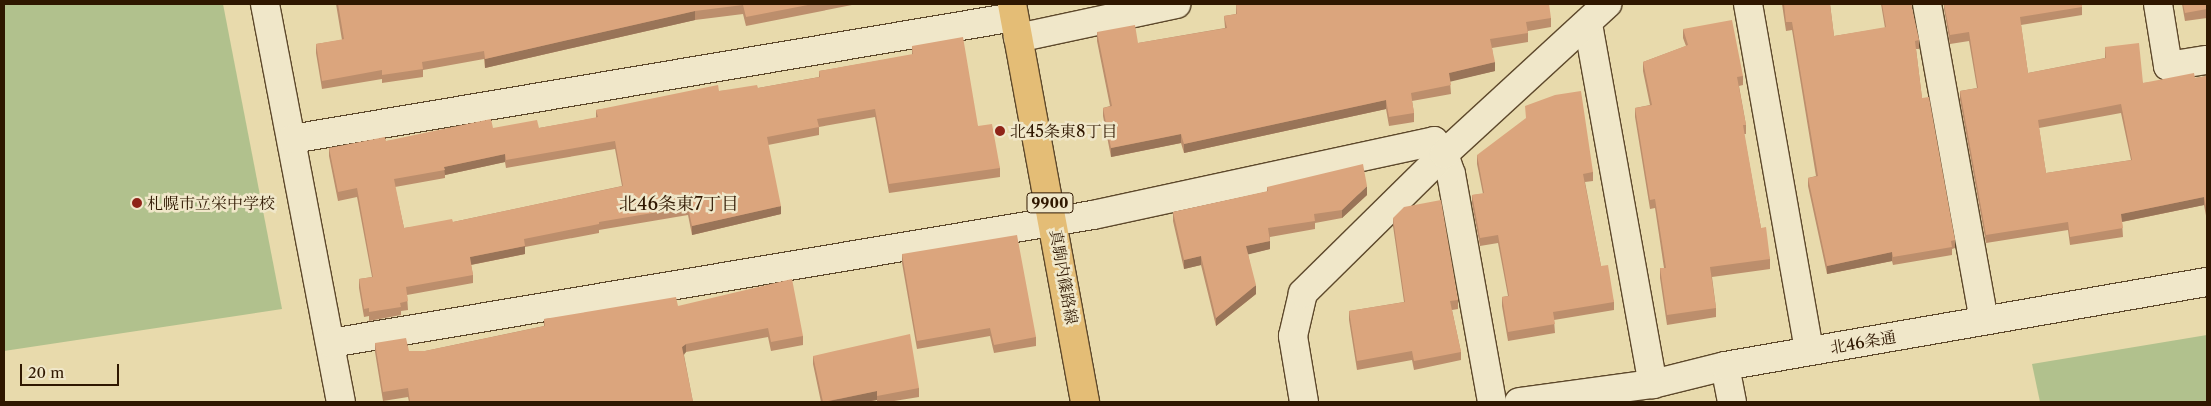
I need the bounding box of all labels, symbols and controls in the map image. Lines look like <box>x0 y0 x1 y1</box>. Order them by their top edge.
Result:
place label: 北45条東8丁目 <box>1010 121 1117 141</box>
marker: 北45条東8丁目 <box>994 125 1006 137</box>
road number: 9900 <box>1026 190 1074 216</box>
place label: 札幌市立栄中学校 <box>147 193 275 213</box>
district label: 北46条東7丁目 <box>619 193 739 215</box>
marker: 札幌市立栄中学校 <box>131 197 143 209</box>
street label: 真駒内篠路線 <box>1046 228 1082 326</box>
street label: 北46条通 <box>1829 327 1897 357</box>
scale bar <box>22 354 121 386</box>
text: 20 m <box>28 363 64 382</box>

